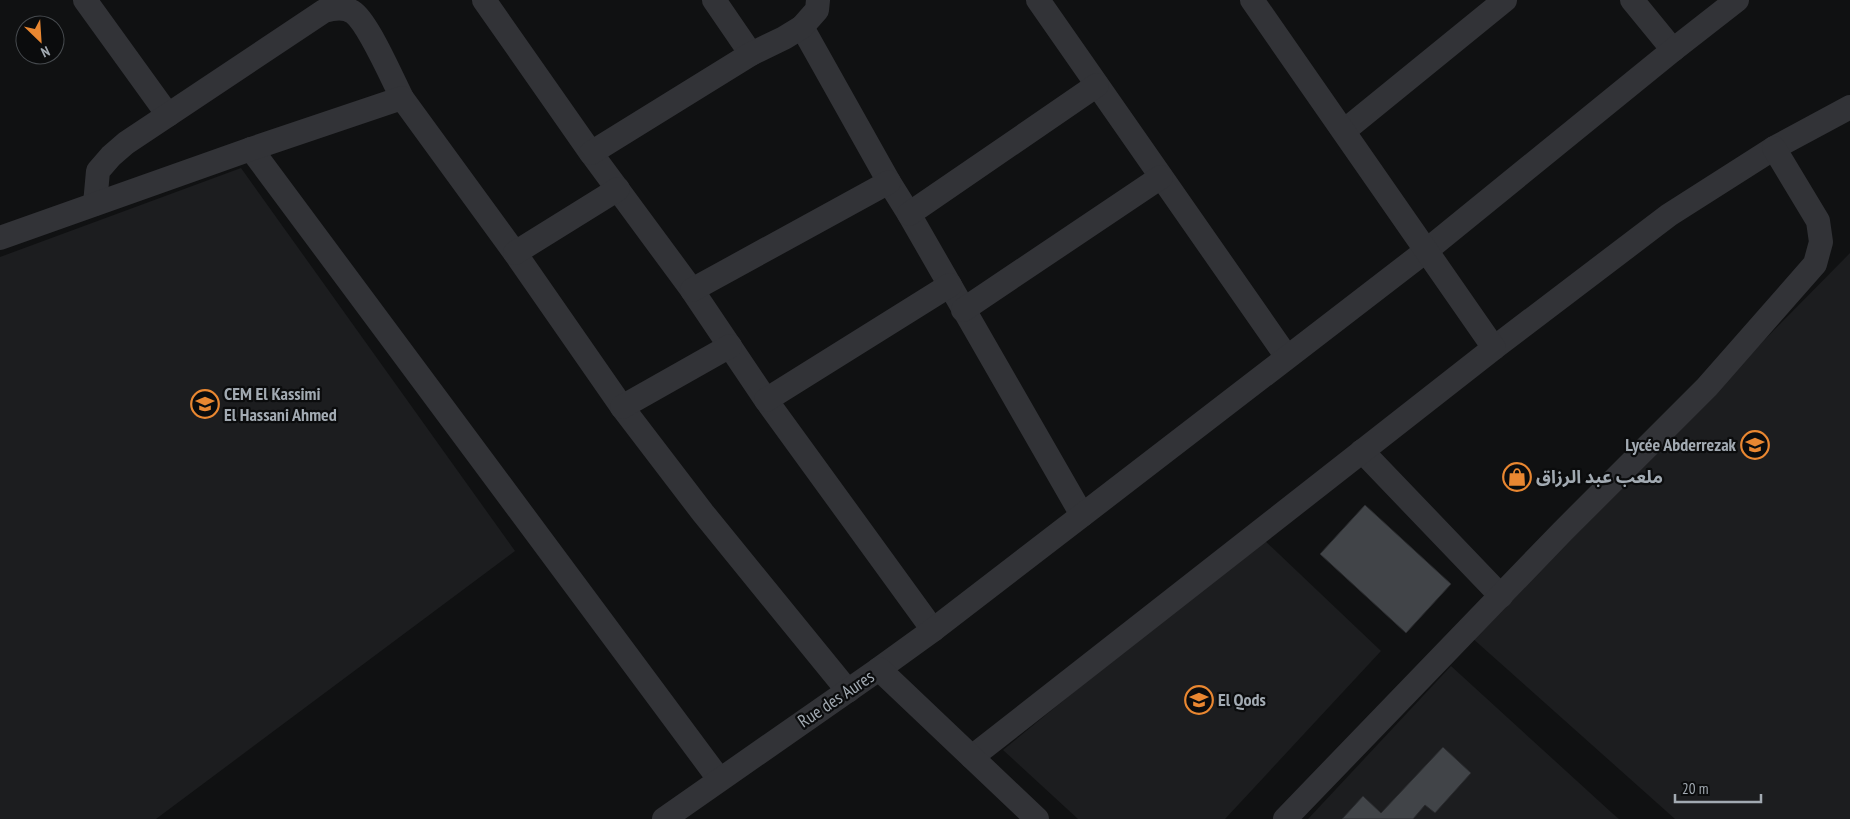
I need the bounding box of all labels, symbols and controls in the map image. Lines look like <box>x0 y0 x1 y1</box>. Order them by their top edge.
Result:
north arrow <box>15 15 65 65</box>
text: N <box>38 42 53 62</box>
place label: CEM El Kassimi El Hassani Ahmed <box>224 382 337 426</box>
school or university icon: CEM El Kassimi El Hassani Ahmed <box>190 389 220 419</box>
school or university icon: Lycée Abderrezak <box>1740 430 1770 460</box>
place label: Lycée Abderrezak <box>1625 433 1737 456</box>
shop icon: ملعب عبد الرزاق <box>1502 462 1532 492</box>
place label: ملعب عبد الرزاق <box>1536 465 1663 488</box>
street label: Rue des Aures <box>793 665 878 732</box>
school or university icon: El Qods <box>1184 685 1214 715</box>
place label: El Qods <box>1218 688 1266 711</box>
scale bar <box>1675 772 1761 804</box>
text: 20 m <box>1682 779 1708 798</box>

